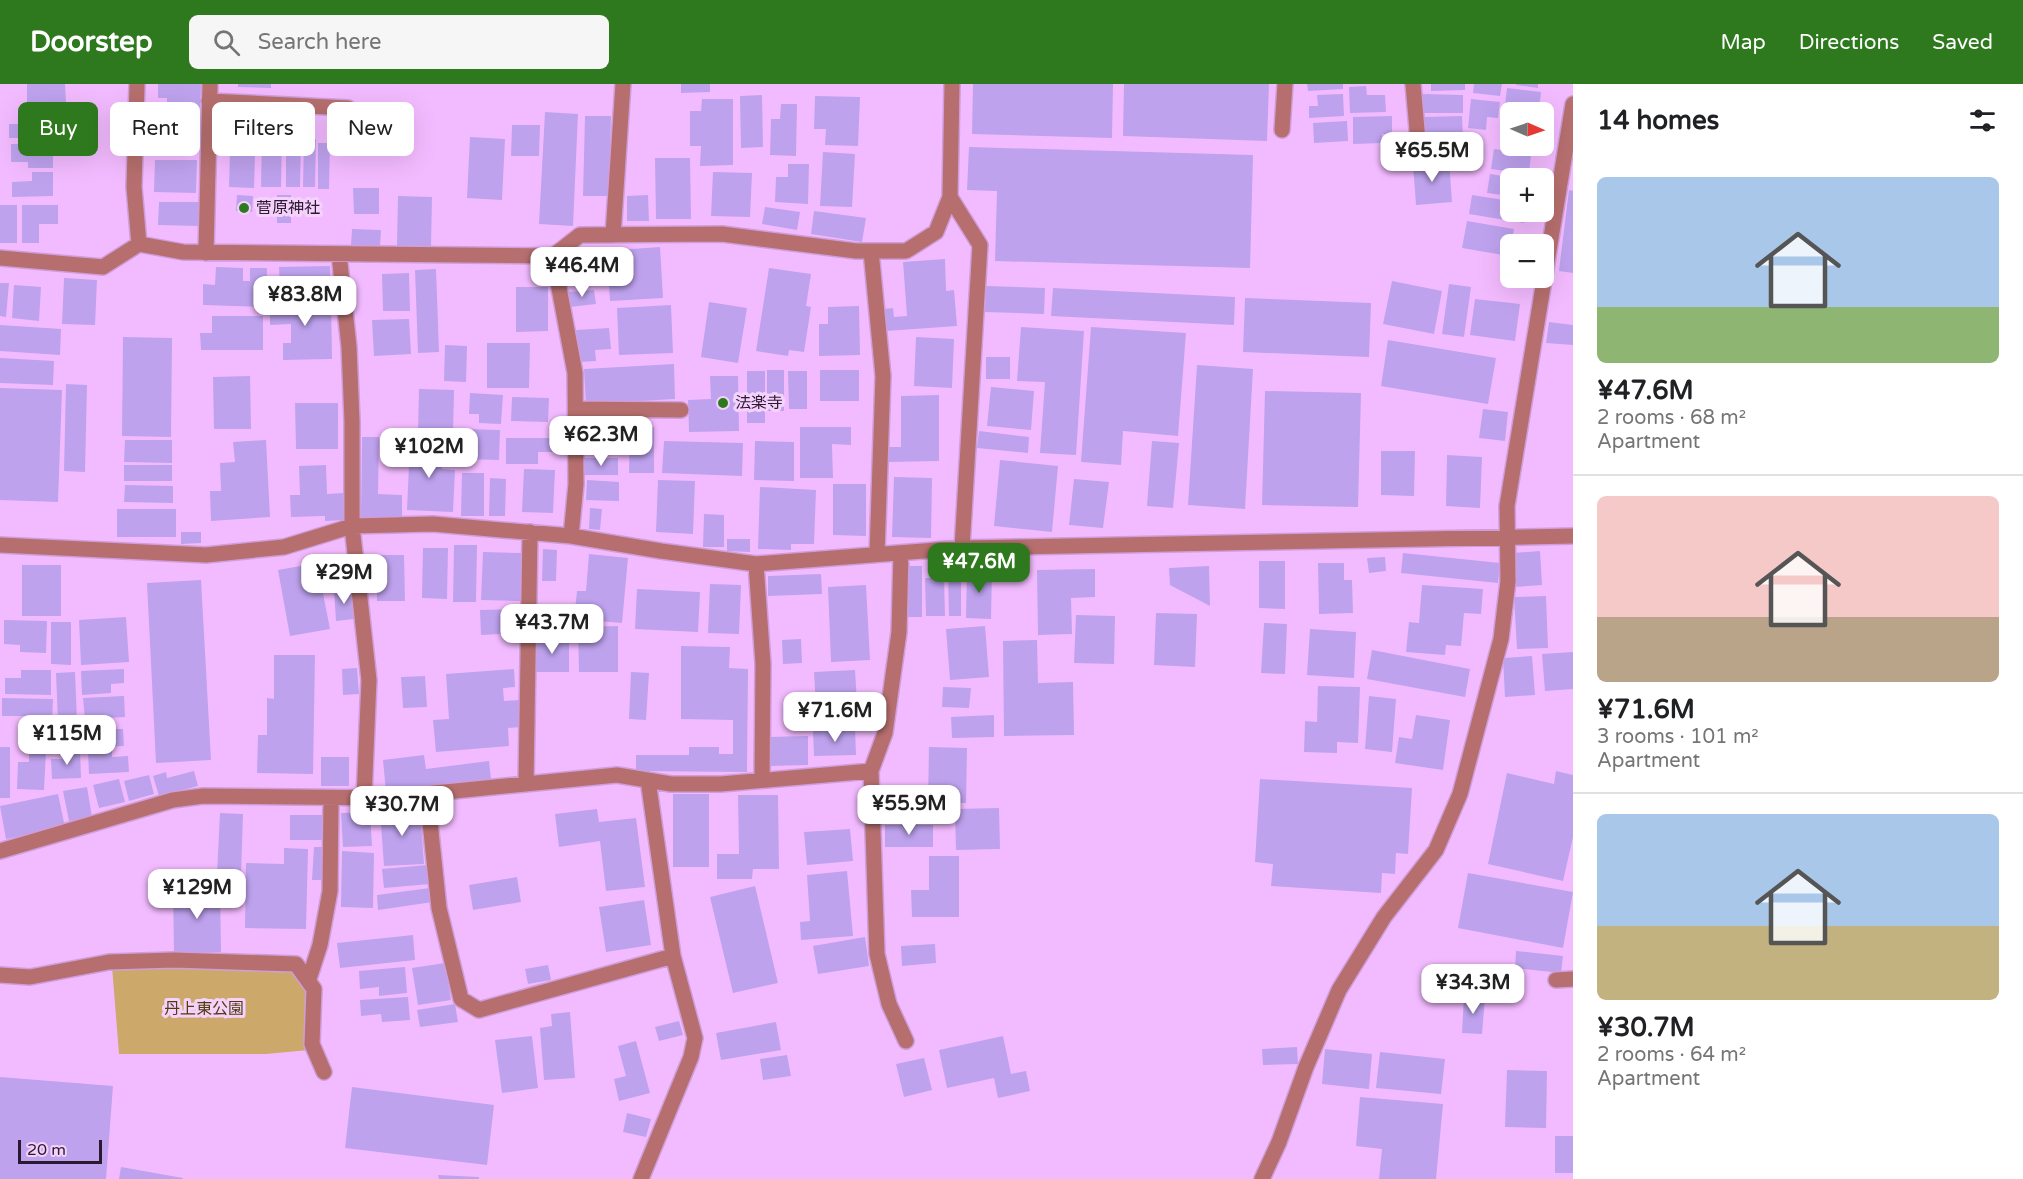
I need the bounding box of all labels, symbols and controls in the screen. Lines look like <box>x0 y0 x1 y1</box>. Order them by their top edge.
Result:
search box <box>189 15 609 69</box>
text: Doorstep <box>30 25 153 59</box>
icon: search <box>210 26 243 59</box>
text: Search here <box>258 29 381 55</box>
text: Map <box>1720 30 1766 55</box>
text: Directions <box>1799 30 1899 55</box>
text: Saved <box>1932 30 1993 55</box>
chip: Buy <box>18 102 98 156</box>
chip: Rent <box>110 102 200 156</box>
chip: Filters <box>212 102 315 156</box>
chip: New <box>327 102 414 156</box>
north arrow <box>1500 102 1554 156</box>
map controls <box>1500 102 1554 288</box>
icon: filters <box>1966 104 1999 137</box>
text: 14 homes <box>1597 105 1719 136</box>
pin: ¥65.5M <box>1383 132 1481 183</box>
text: ¥65.5M <box>1394 139 1470 163</box>
button: + <box>1500 168 1554 222</box>
place label: 菅原神社 <box>256 198 320 218</box>
marker: 菅原神社 <box>237 201 251 215</box>
icon: home <box>1744 216 1852 324</box>
button: − <box>1500 234 1554 288</box>
pin: ¥46.4M <box>533 247 631 298</box>
text: ¥46.4M <box>545 254 619 278</box>
pin: ¥83.8M <box>256 276 354 327</box>
text: ¥83.8M <box>267 283 343 307</box>
text: ¥47.6M <box>1597 375 1694 406</box>
place label: 法楽寺 <box>735 393 783 413</box>
marker: 法楽寺 <box>716 396 730 410</box>
text: 2 rooms · 68 m² <box>1597 406 1746 430</box>
pin: ¥62.3M <box>552 416 650 467</box>
text: ¥62.3M <box>563 423 639 447</box>
pin: ¥102M <box>387 428 471 479</box>
text: Apartment <box>1597 430 1700 454</box>
text: ¥102M <box>394 435 464 459</box>
icon: home <box>1744 535 1852 643</box>
pin: ¥47.6M <box>930 543 1028 594</box>
text: ¥47.6M <box>942 550 1016 574</box>
pin: ¥29M <box>308 554 380 605</box>
text: ¥29M <box>315 561 373 585</box>
pin: ¥43.7M <box>503 604 601 655</box>
text: ¥43.7M <box>514 611 590 635</box>
pin: ¥71.6M <box>786 692 884 743</box>
text: ¥71.6M <box>1597 694 1695 725</box>
text: ¥71.6M <box>797 699 873 723</box>
pin: ¥115M <box>25 715 109 766</box>
text: ¥115M <box>32 722 102 746</box>
text: 3 rooms · 101 m² <box>1597 725 1759 749</box>
text: Apartment <box>1597 749 1700 773</box>
pin: ¥55.9M <box>860 785 958 836</box>
pin: ¥30.7M <box>353 786 451 837</box>
text: ¥55.9M <box>871 792 947 816</box>
text: ¥30.7M <box>364 793 440 817</box>
icon: home <box>1744 853 1852 961</box>
pin: ¥129M <box>155 869 239 920</box>
text: ¥129M <box>162 876 232 900</box>
pin: ¥34.3M <box>1424 964 1522 1015</box>
text: ¥34.3M <box>1435 971 1511 995</box>
park label: 丹上東公園 <box>164 999 244 1019</box>
text: ¥30.7M <box>1597 1012 1695 1043</box>
text: 2 rooms · 64 m² <box>1597 1043 1746 1067</box>
text: Apartment <box>1597 1067 1700 1091</box>
scale bar <box>18 1137 102 1164</box>
text: 20 m <box>27 1140 66 1160</box>

